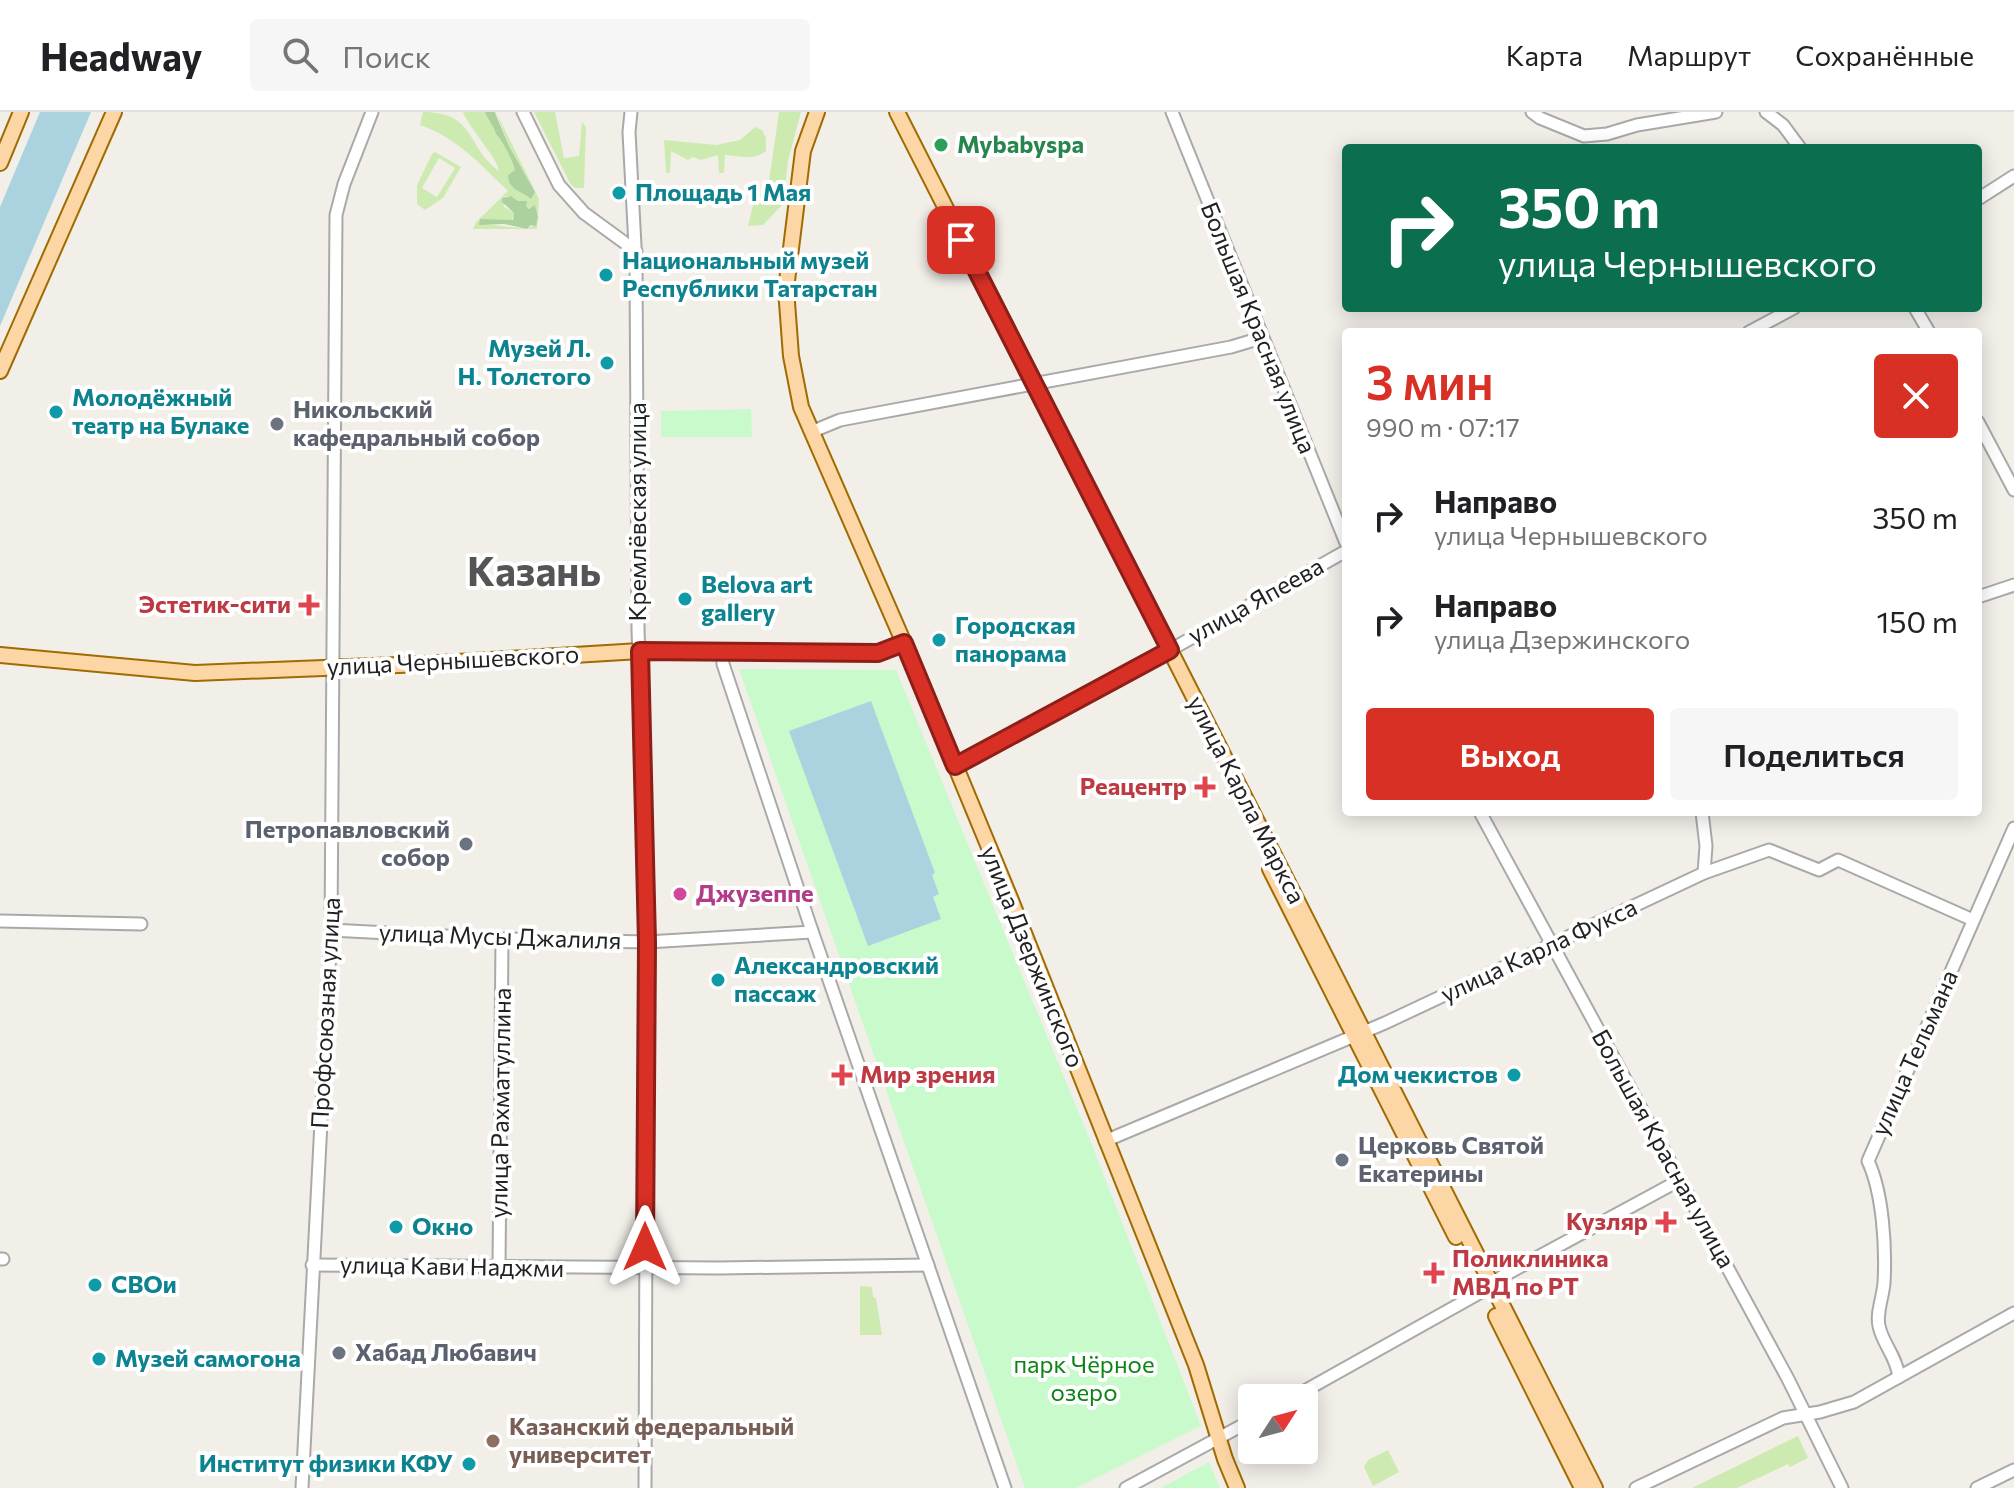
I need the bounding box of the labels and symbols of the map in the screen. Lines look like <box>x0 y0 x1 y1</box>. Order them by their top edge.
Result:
place label: Mybabyspa <box>957 129 1084 158</box>
marker: Mybabyspa <box>932 136 950 154</box>
place label: Площадь 1 Мая <box>635 177 811 206</box>
marker: Площадь 1 Мая <box>610 184 628 202</box>
street label: Большая Красная улица <box>1196 198 1323 457</box>
pin <box>927 206 995 274</box>
place label: Национальный музей Республики Татарстан <box>622 245 878 302</box>
marker: Национальный музей Республики Татарстан <box>597 266 615 284</box>
place label: Музей Л. Н. Толстого <box>458 333 591 390</box>
marker: Музей Л. Н. Толстого <box>598 354 616 372</box>
place label: Молодёжный театр на Булаке <box>72 382 250 439</box>
place label: Никольский кафедральный собор <box>293 394 540 451</box>
street label: Кремлёвская улица <box>622 402 651 622</box>
marker: Молодёжный театр на Булаке <box>47 403 65 421</box>
marker: Никольский кафедральный собор <box>268 415 286 433</box>
district label: Казань <box>467 545 601 594</box>
street label: улица Япеева <box>1182 551 1328 649</box>
place label: Belova art gallery <box>701 569 813 626</box>
place label: Эстетик-сити <box>139 589 291 618</box>
marker: Belova art gallery <box>676 590 694 608</box>
marker: Эстетик-сити <box>298 594 320 616</box>
place label: Городская панорама <box>955 610 1076 667</box>
marker: Городская панорама <box>930 631 948 649</box>
street label: улица Чернышевского <box>326 638 580 681</box>
street label: улица Карла Маркса <box>1182 690 1312 908</box>
place label: Реацентр <box>1080 771 1187 800</box>
marker: Реацентр <box>1194 776 1216 798</box>
place label: Петропавловский собор <box>245 814 450 871</box>
marker: Петропавловский собор <box>457 835 475 853</box>
street label: улица Дзержинского <box>976 841 1091 1072</box>
place label: Джузеппе <box>696 878 814 907</box>
marker: Джузеппе <box>671 885 689 903</box>
street label: улица Карла Фукса <box>1436 891 1641 1008</box>
street label: Профсоюзная улица <box>304 896 345 1129</box>
street label: улица Мусы Джалиля <box>378 917 622 954</box>
place label: Александровский пассаж <box>734 950 939 1007</box>
street label: улица Тельмана <box>1864 965 1963 1140</box>
marker: Александровский пассаж <box>709 971 727 989</box>
street label: улица Рахматуллина <box>483 987 516 1218</box>
street label: Большая Красная улица <box>1587 1024 1742 1273</box>
place label: Мир зрения <box>860 1059 995 1088</box>
place label: Дом чекистов <box>1338 1059 1498 1088</box>
marker: Мир зрения <box>831 1064 853 1086</box>
marker: Дом чекистов <box>1505 1066 1523 1084</box>
place label: Церковь Святой Екатерины <box>1358 1130 1544 1187</box>
marker: Церковь Святой Екатерины <box>1333 1151 1351 1169</box>
position arrow <box>603 1205 687 1289</box>
place label: Кузляр <box>1566 1206 1648 1235</box>
place label: Окно <box>412 1211 473 1240</box>
marker: Кузляр <box>1655 1211 1677 1233</box>
marker: Окно <box>387 1218 405 1236</box>
place label: Поликлиника МВД по РТ <box>1452 1243 1609 1300</box>
street label: улица Кави Наджми <box>340 1249 564 1282</box>
marker: Поликлиника МВД по РТ <box>1423 1262 1445 1284</box>
place label: СВОи <box>111 1269 177 1298</box>
marker: СВОи <box>86 1276 104 1294</box>
place label: Хабад Любавич <box>355 1337 537 1366</box>
place label: Музей самогона <box>115 1343 301 1372</box>
marker: Хабад Любавич <box>330 1344 348 1362</box>
park label: парк Чёрное озеро <box>1013 1349 1155 1406</box>
marker: Музей самогона <box>90 1350 108 1368</box>
north arrow <box>1238 1384 1318 1464</box>
place label: Казанский федеральный университет <box>509 1411 794 1468</box>
marker: Казанский федеральный университет <box>484 1432 502 1450</box>
place label: Институт физики КФУ <box>199 1448 453 1477</box>
marker: Институт физики КФУ <box>460 1455 478 1473</box>

